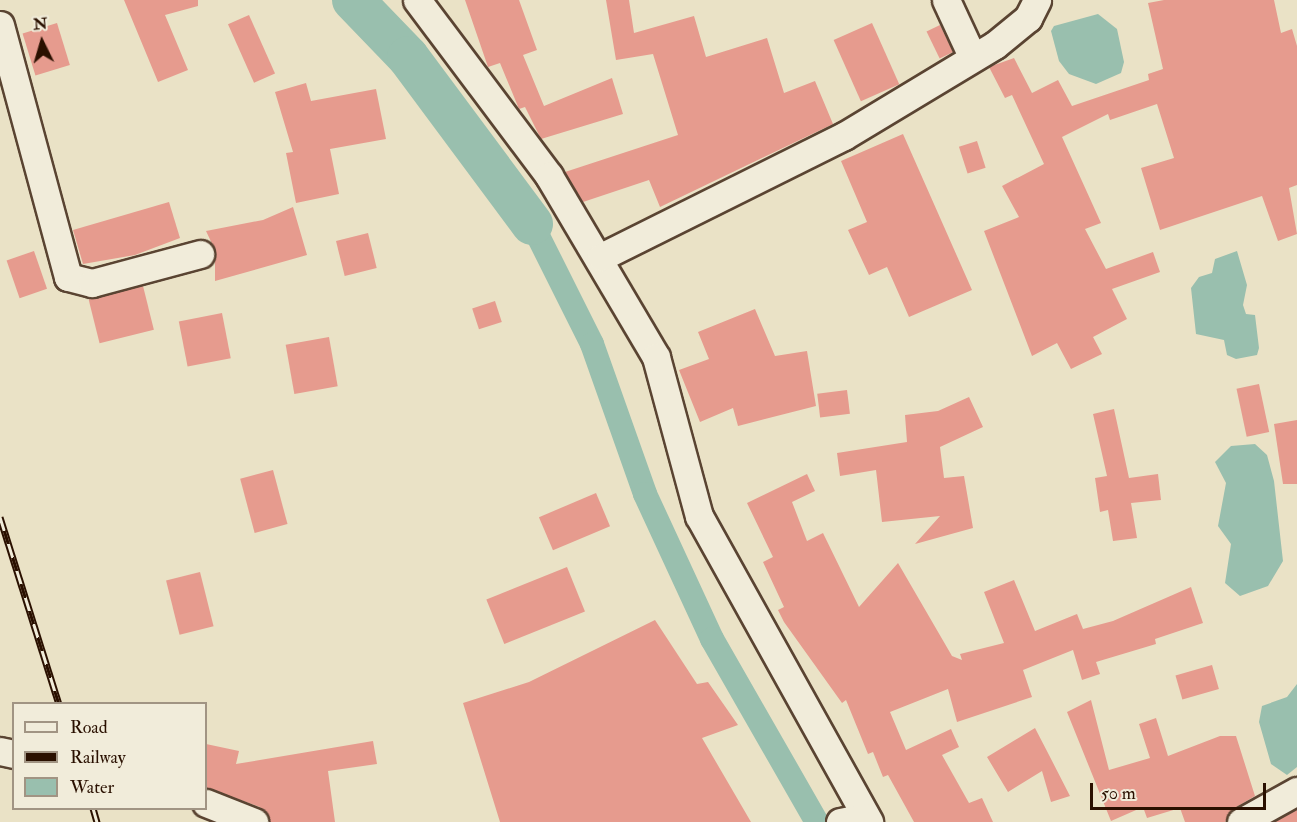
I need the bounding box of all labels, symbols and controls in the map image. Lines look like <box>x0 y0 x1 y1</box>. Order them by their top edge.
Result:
north arrow <box>12 12 72 72</box>
text: N <box>32 13 48 35</box>
legend <box>12 702 207 810</box>
text: Road <box>70 716 108 739</box>
text: Railway <box>70 746 126 769</box>
scale bar <box>1093 771 1268 809</box>
text: Water <box>70 776 114 799</box>
text: 50 m <box>1101 782 1136 805</box>

